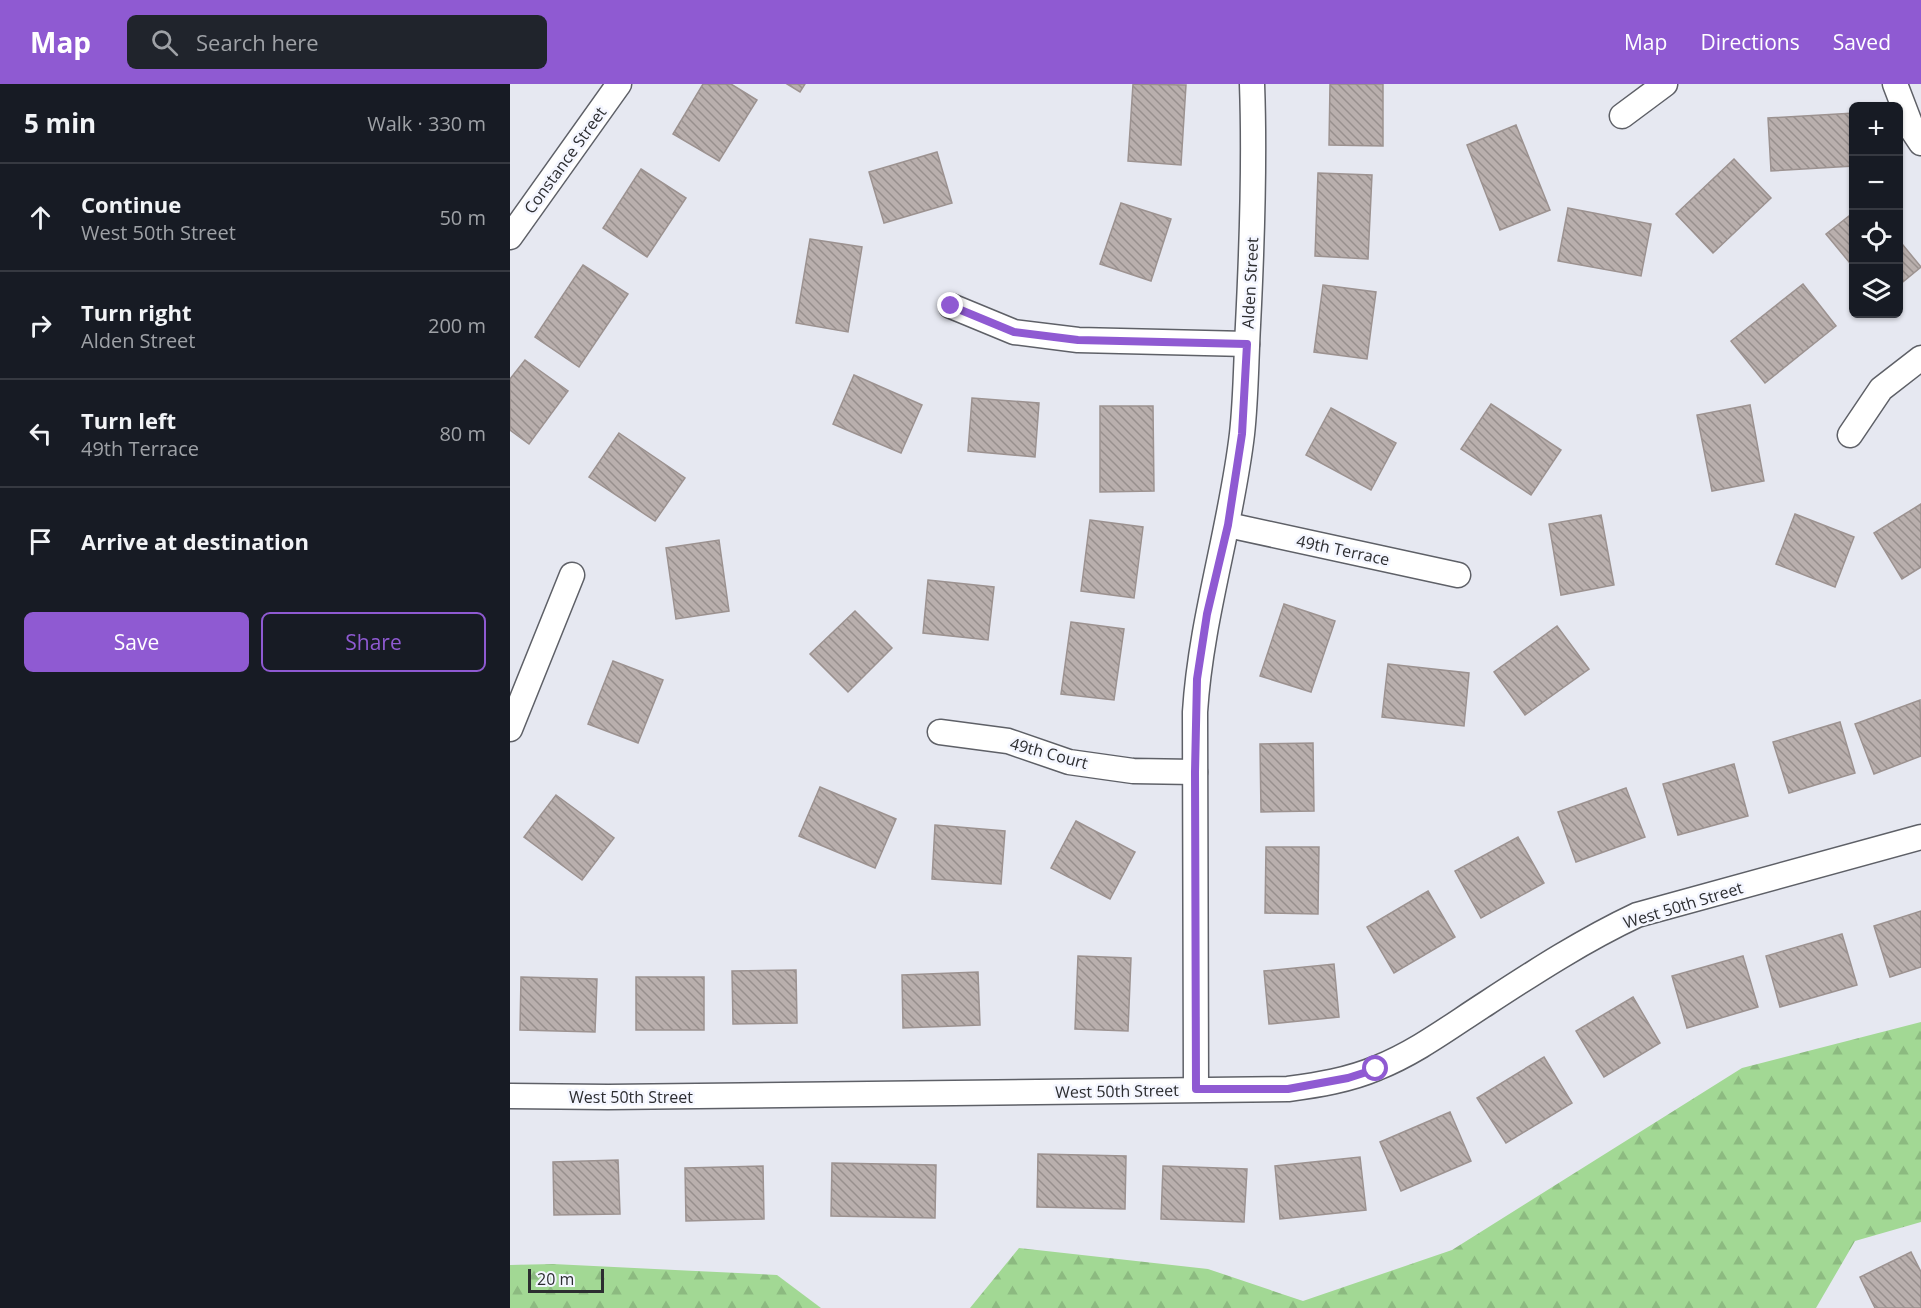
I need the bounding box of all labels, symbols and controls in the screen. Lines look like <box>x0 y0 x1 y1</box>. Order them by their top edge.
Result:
search box <box>127 15 547 69</box>
text: Map <box>30 23 91 61</box>
icon: search <box>148 26 181 59</box>
text: Search here <box>196 27 319 57</box>
text: Map <box>1624 28 1667 56</box>
text: Directions <box>1700 28 1800 56</box>
text: Saved <box>1833 28 1891 56</box>
street label: Constance Street <box>519 102 611 218</box>
map controls <box>1849 102 1903 318</box>
button: + <box>1849 102 1903 156</box>
text: 5 min <box>24 105 96 141</box>
text: Walk · 330 m <box>367 110 486 137</box>
button: − <box>1849 156 1903 210</box>
text: Continue <box>81 189 181 219</box>
icon: ahead <box>24 201 57 234</box>
text: 50 m <box>439 204 486 231</box>
button: locate <box>1849 210 1903 264</box>
text: West 50th Street <box>81 219 236 246</box>
street label: Alden Street <box>1237 236 1263 329</box>
button: layers <box>1849 264 1903 318</box>
route end <box>937 292 963 318</box>
text: Turn right <box>81 297 192 327</box>
icon: right <box>24 309 57 342</box>
text: 200 m <box>428 312 486 339</box>
text: Alden Street <box>81 327 195 354</box>
text: Turn left <box>81 405 176 435</box>
icon: left <box>24 417 57 450</box>
text: 80 m <box>439 420 486 447</box>
text: 49th Terrace <box>81 435 199 462</box>
icon: arrive <box>24 525 57 558</box>
text: Arrive at destination <box>81 526 309 556</box>
street label: 49th Terrace <box>1295 529 1391 571</box>
button: Save <box>24 612 249 672</box>
button: Share <box>261 612 486 672</box>
street label: 49th Court <box>1008 732 1091 774</box>
street label: West 50th Street <box>1621 876 1746 934</box>
route start <box>1362 1055 1388 1081</box>
street label: West 50th Street <box>1055 1079 1179 1103</box>
street label: West 50th Street <box>569 1086 693 1108</box>
scale bar <box>528 1266 604 1294</box>
text: 20 m <box>537 1268 574 1290</box>

